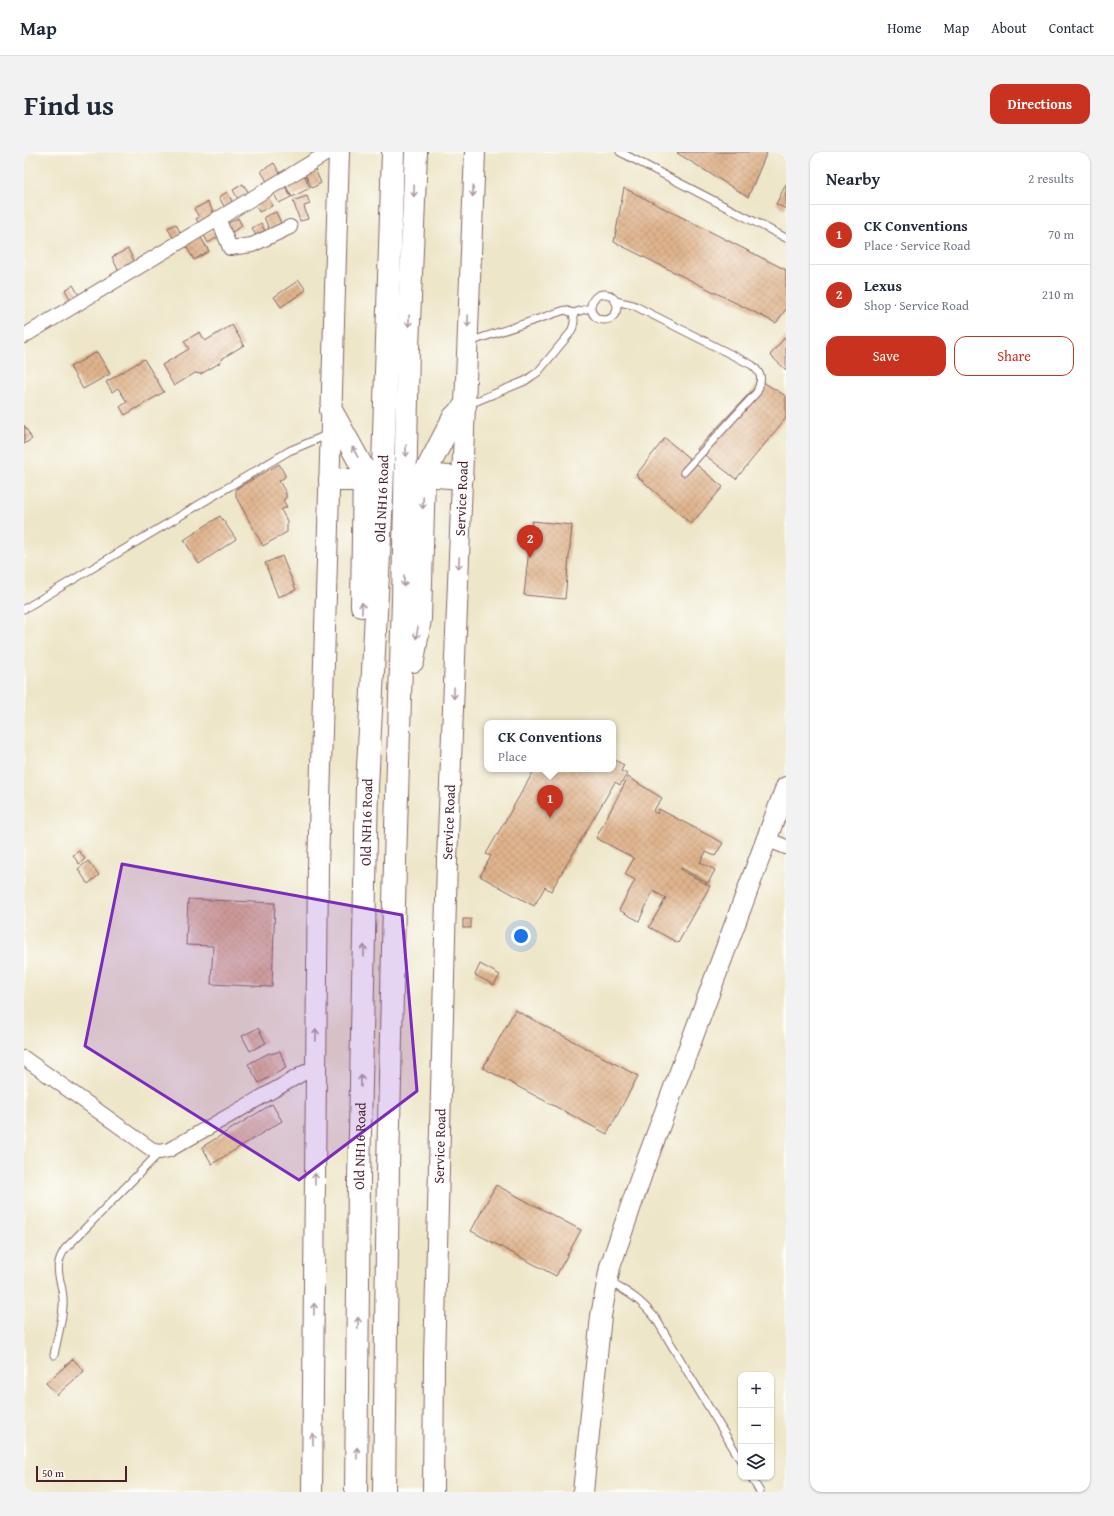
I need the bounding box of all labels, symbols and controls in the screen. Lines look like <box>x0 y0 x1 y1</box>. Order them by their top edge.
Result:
text: Map <box>20 14 57 42</box>
text: Home <box>887 18 922 38</box>
text: Map <box>944 18 969 38</box>
text: About <box>991 18 1027 38</box>
text: Contact <box>1049 18 1094 38</box>
text: Find us <box>24 84 114 125</box>
button: Directions <box>990 84 1090 124</box>
text: Nearby <box>826 166 880 191</box>
text: 2 results <box>1028 169 1074 188</box>
one-way arrow <box>410 184 418 197</box>
one-way arrow <box>469 184 477 197</box>
text: CK Conventions <box>864 215 968 236</box>
text: 1 <box>836 225 842 244</box>
text: 70 m <box>1048 225 1074 244</box>
text: Place · Service Road <box>864 236 970 255</box>
text: Lexus <box>864 275 902 296</box>
text: 2 <box>836 285 842 304</box>
text: 210 m <box>1042 285 1074 304</box>
text: Shop · Service Road <box>864 296 969 315</box>
one-way arrow <box>405 314 413 327</box>
one-way arrow <box>464 314 472 327</box>
button: Save <box>826 336 946 376</box>
button: Share <box>954 336 1074 376</box>
one-way arrow <box>402 444 410 457</box>
one-way arrow <box>351 447 358 459</box>
street label: Old NH16 Road <box>370 454 393 543</box>
street label: Service Road <box>450 460 473 536</box>
one-way arrow <box>419 497 427 510</box>
pin: 2 <box>517 525 543 558</box>
one-way arrow <box>455 556 463 569</box>
one-way arrow <box>400 574 407 587</box>
one-way arrow <box>358 602 366 615</box>
one-way arrow <box>413 626 421 639</box>
one-way arrow <box>450 686 457 699</box>
popup <box>484 720 616 772</box>
text: CK Conventions <box>498 726 602 747</box>
text: Place <box>498 747 527 766</box>
street label: Old NH16 Road <box>355 777 377 866</box>
street label: Service Road <box>437 784 460 860</box>
pin: 1 <box>537 785 563 818</box>
your location <box>511 926 531 946</box>
one-way arrow <box>360 945 368 958</box>
one-way arrow <box>312 1029 320 1042</box>
one-way arrow <box>357 1075 365 1088</box>
street label: Old NH16 Road <box>349 1102 371 1190</box>
street label: Service Road <box>429 1108 451 1184</box>
one-way arrow <box>311 1173 319 1186</box>
one-way arrow <box>310 1303 318 1316</box>
one-way arrow <box>354 1317 362 1330</box>
map controls <box>738 1372 774 1480</box>
button: + <box>738 1372 774 1408</box>
button: − <box>738 1408 774 1444</box>
one-way arrow <box>309 1433 317 1446</box>
button: layers <box>738 1444 774 1480</box>
one-way arrow <box>353 1447 360 1460</box>
scale bar <box>36 1464 127 1483</box>
text: 50 m <box>42 1465 64 1481</box>

